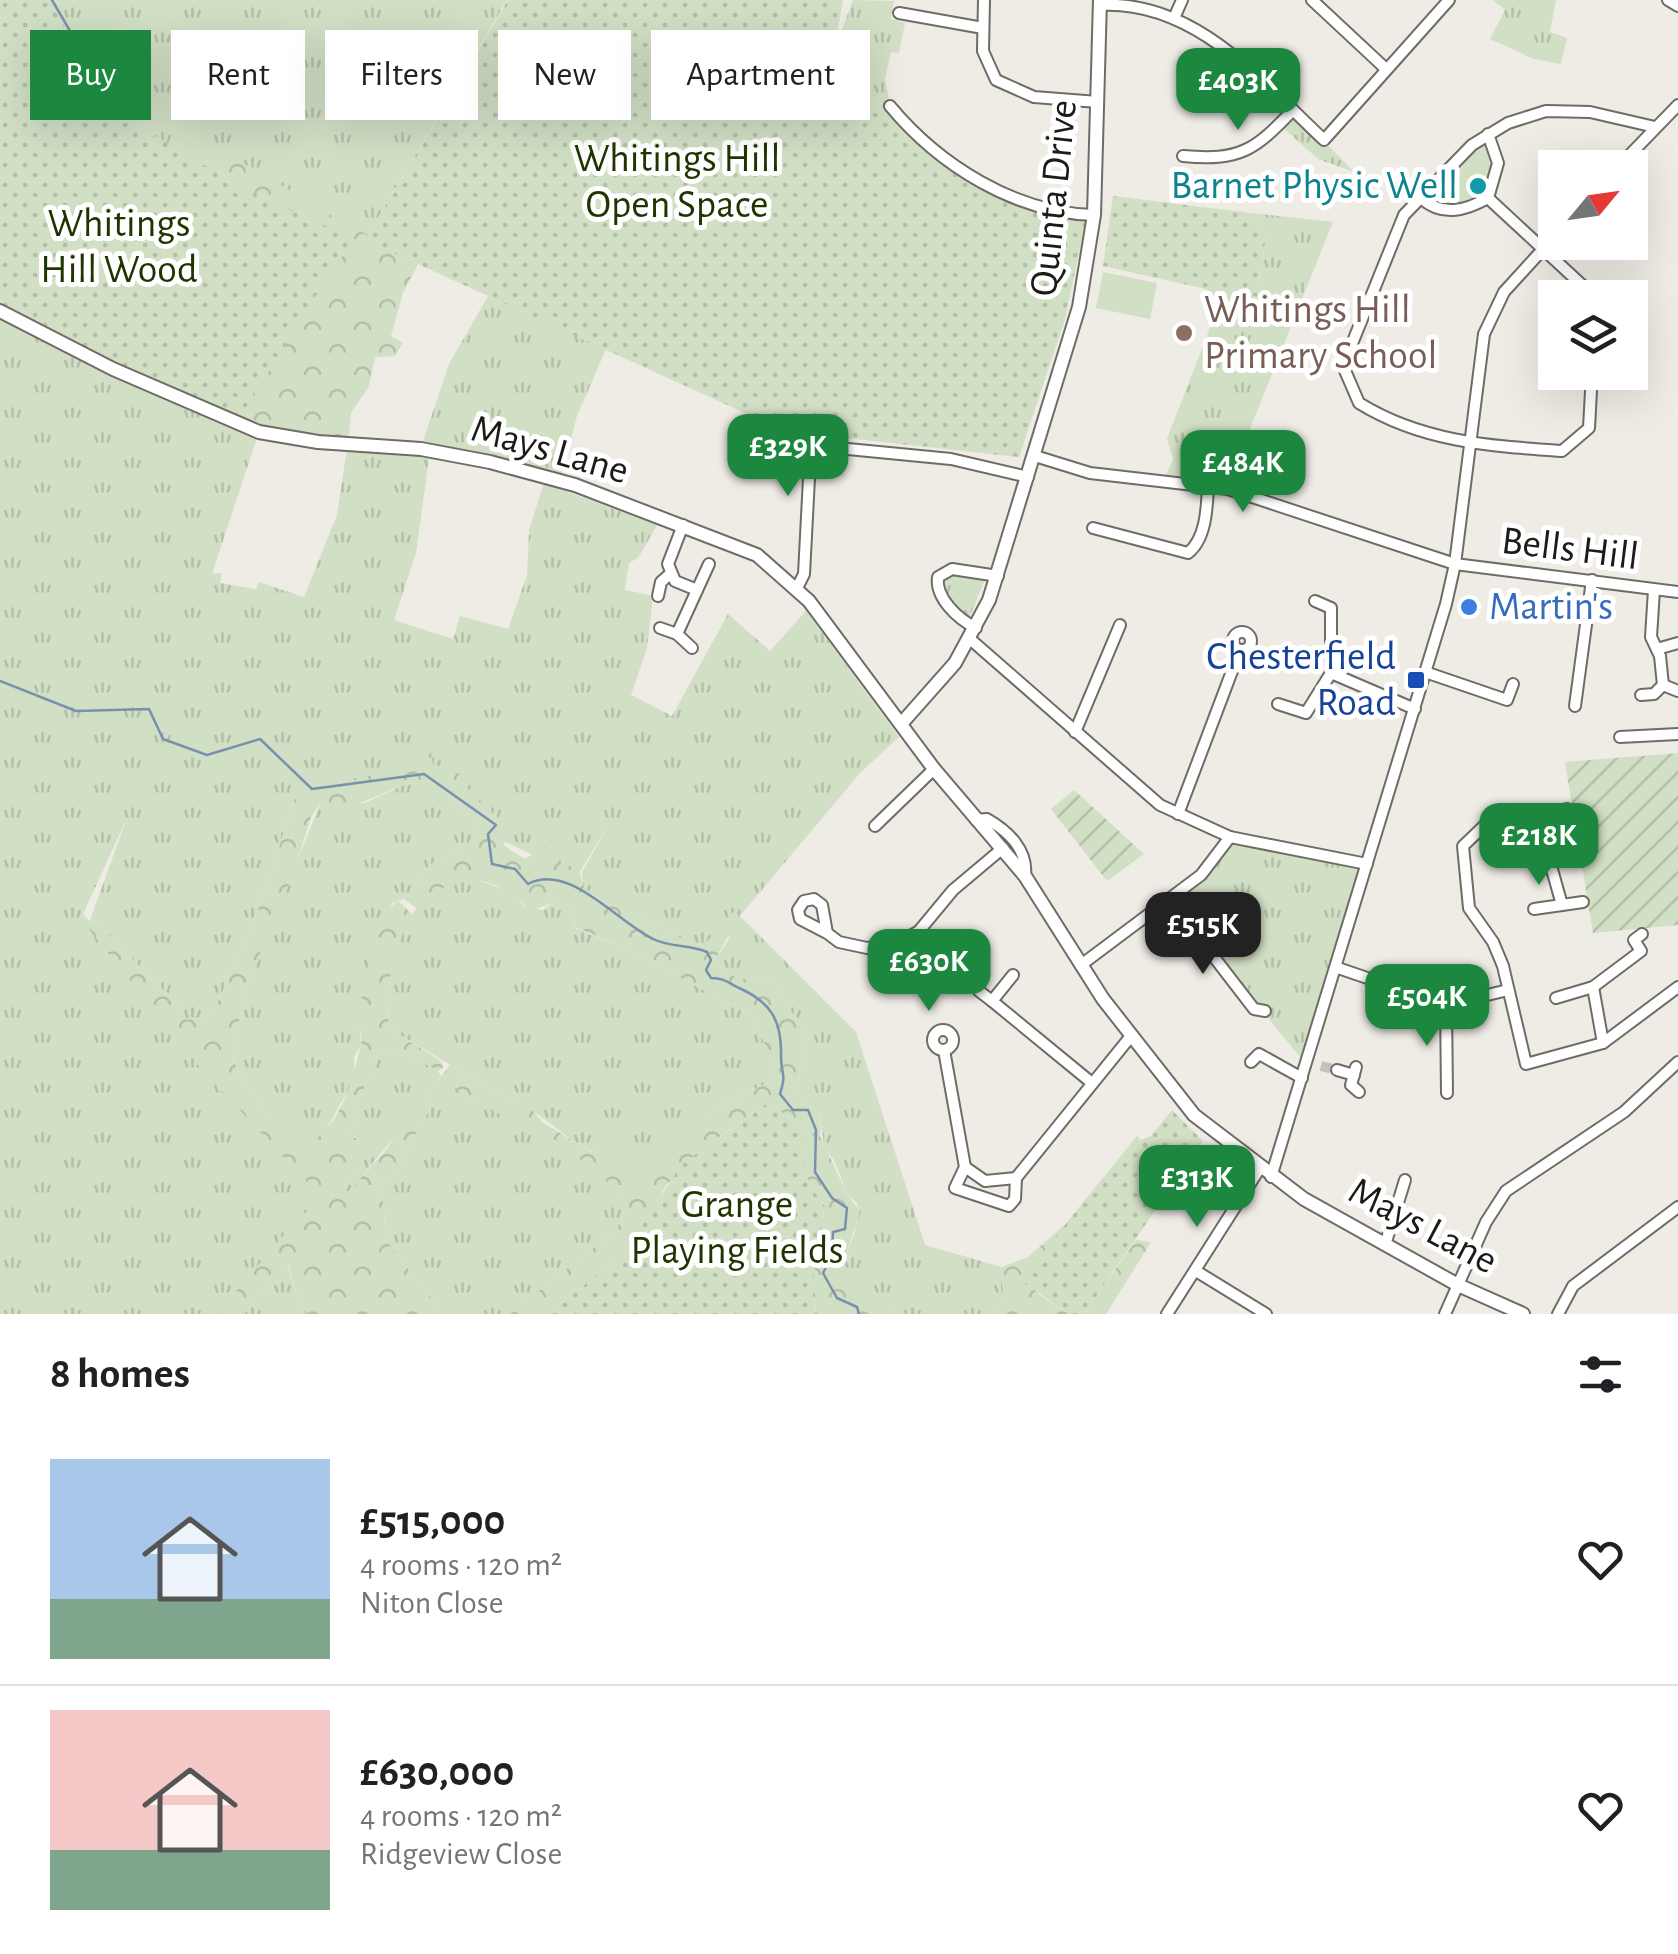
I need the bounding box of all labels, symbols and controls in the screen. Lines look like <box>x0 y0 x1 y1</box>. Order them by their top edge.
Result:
chip: Buy <box>30 30 151 120</box>
chip: Rent <box>171 30 305 120</box>
chip: Filters <box>325 30 478 120</box>
chip: New <box>498 30 631 120</box>
chip: Apartment <box>651 30 870 120</box>
pin: £403K <box>1168 48 1308 133</box>
text: £403K <box>1198 64 1278 96</box>
street label: Quinta Drive <box>1024 98 1084 298</box>
park label: Whitings Hill Open Space <box>574 139 780 225</box>
north arrow <box>1538 150 1648 260</box>
map controls <box>1538 150 1648 390</box>
place label: Barnet Physic Well <box>1171 166 1458 206</box>
marker: Barnet Physic Well <box>1467 175 1489 197</box>
park label: Whitings Hill Wood <box>40 204 198 290</box>
button: layers <box>1538 280 1648 390</box>
place label: Whitings Hill Primary School <box>1204 290 1437 376</box>
marker: Whitings Hill Primary School <box>1173 322 1195 344</box>
street label: Mays Lane <box>467 409 633 491</box>
pin: £329K <box>718 414 858 499</box>
text: £329K <box>749 430 827 462</box>
pin: £484K <box>1173 430 1313 515</box>
text: £484K <box>1203 446 1283 478</box>
street label: Bells Hill <box>1499 521 1641 577</box>
place label: Martin's <box>1489 587 1613 627</box>
marker: Martin's <box>1458 596 1480 618</box>
place label: Chesterfield Road <box>1206 637 1396 723</box>
marker: Chesterfield Road <box>1405 669 1427 691</box>
pin: £218K <box>1469 803 1609 888</box>
text: £218K <box>1501 819 1577 851</box>
pin: £515K <box>1133 892 1273 977</box>
text: £515K <box>1167 908 1239 940</box>
pin: £630K <box>859 929 999 1014</box>
text: £630K <box>890 945 968 977</box>
pin: £504K <box>1357 964 1497 1049</box>
text: £504K <box>1387 980 1467 1012</box>
pin: £313K <box>1127 1145 1267 1230</box>
text: £313K <box>1161 1161 1233 1193</box>
street label: Mays Lane <box>1342 1170 1504 1282</box>
park label: Grange Playing Fields <box>631 1185 844 1271</box>
icon: filters <box>1573 1347 1628 1402</box>
text: 8 homes <box>50 1353 190 1395</box>
icon: home <box>130 1499 250 1619</box>
text: £515,000 <box>360 1500 505 1542</box>
icon: heart <box>1573 1532 1628 1587</box>
text: 4 rooms · 120 m² <box>360 1549 562 1581</box>
text: Niton Close <box>360 1587 503 1619</box>
icon: home <box>130 1750 250 1870</box>
text: £630,000 <box>360 1751 514 1793</box>
icon: heart <box>1573 1783 1628 1838</box>
text: 4 rooms · 120 m² <box>360 1800 562 1832</box>
text: Ridgeview Close <box>360 1838 562 1870</box>

